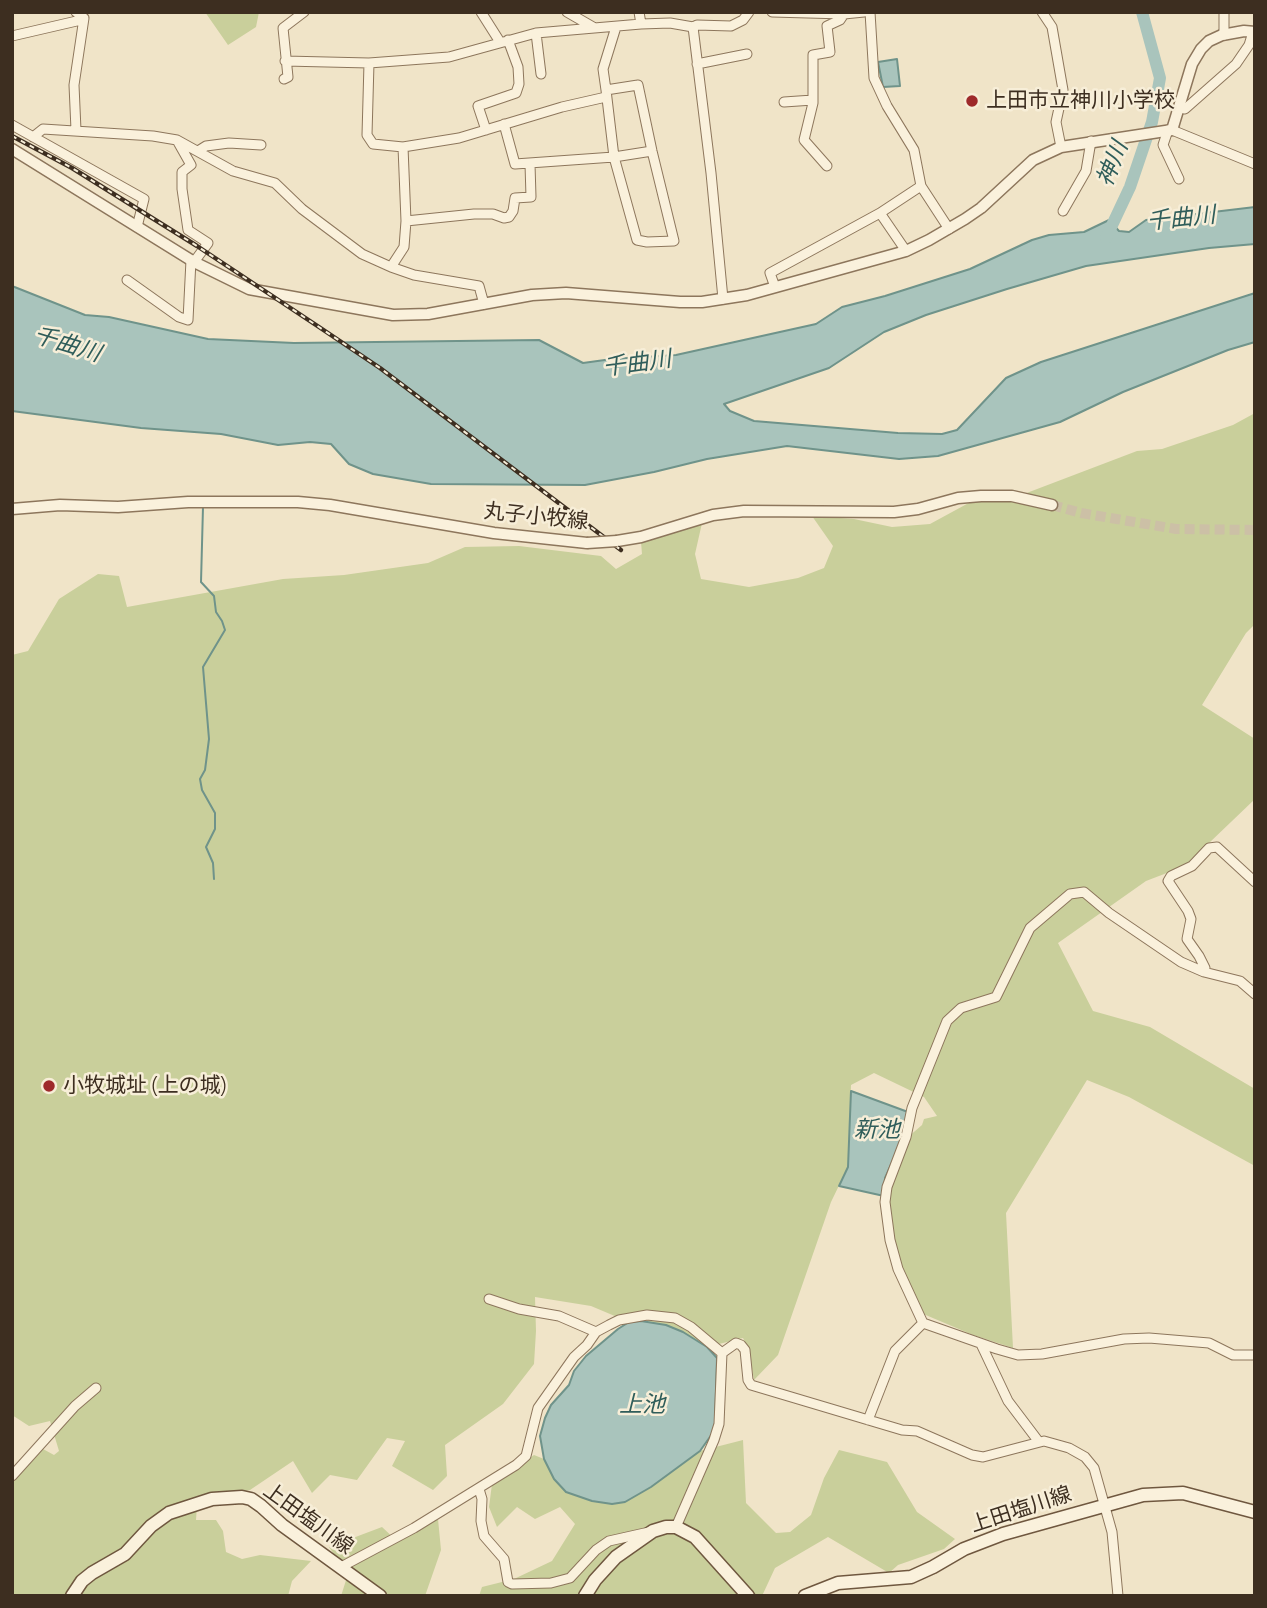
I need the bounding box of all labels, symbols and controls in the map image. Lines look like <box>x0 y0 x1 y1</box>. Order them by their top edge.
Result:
place label: 上田市立神川小学校 <box>986 88 1175 114</box>
marker: 上田市立神川小学校 <box>964 93 980 109</box>
water label: 神川 <box>1092 138 1134 190</box>
water label: 千曲川 <box>1145 202 1217 236</box>
water label: 千曲川 <box>30 322 104 368</box>
water label: 千曲川 <box>601 346 673 382</box>
street label: 丸子小牧線 <box>482 499 590 535</box>
place label: 小牧城址 (上の城) <box>63 1073 226 1099</box>
marker: 小牧城址 (上の城) <box>41 1078 57 1094</box>
water label: 新池 <box>854 1116 900 1144</box>
water label: 上池 <box>619 1391 665 1419</box>
street label: 上田塩川線 <box>258 1478 358 1560</box>
street label: 上田塩川線 <box>967 1482 1075 1538</box>

